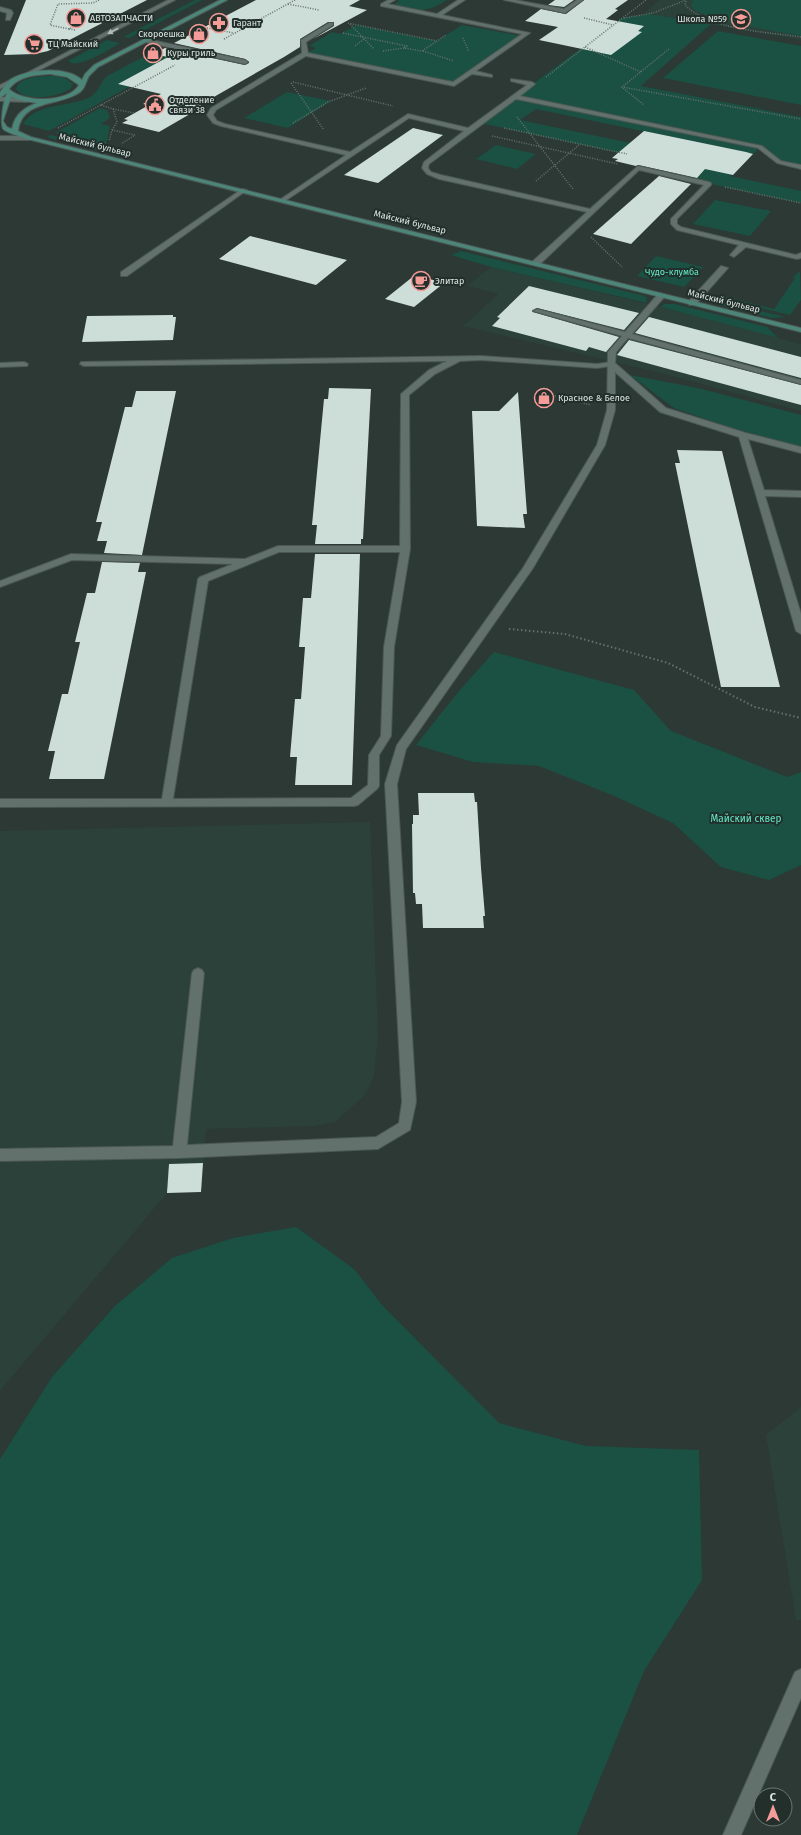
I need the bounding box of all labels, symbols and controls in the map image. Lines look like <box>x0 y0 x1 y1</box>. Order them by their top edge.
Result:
shop icon: АВТОЗАПЧАСТИ <box>65 7 87 29</box>
school or university icon: Школа №59 <box>730 8 752 30</box>
pharmacy icon: Гарант <box>208 12 230 34</box>
place label: АВТОЗАПЧАСТИ <box>90 13 153 23</box>
place label: Школа №59 <box>677 14 727 24</box>
place label: Гарант <box>233 18 262 28</box>
shop icon: Скороешка <box>188 23 210 45</box>
one-way arrow <box>107 28 118 34</box>
place label: Скороешка <box>138 29 185 39</box>
supermarket icon: ТЦ Майский <box>23 33 45 55</box>
place label: ТЦ Майский <box>48 39 98 49</box>
shop icon: Куры гриль <box>142 42 164 64</box>
place label: Куры гриль <box>167 48 216 58</box>
public building icon: Отделение связи 38 <box>144 94 166 116</box>
place label: Отделение связи 38 <box>169 95 214 115</box>
street label: Майский бульвар <box>58 131 132 159</box>
street label: Майский бульвар <box>373 208 447 236</box>
park label: Чудо-клумба <box>645 267 699 277</box>
cafe icon: Элитар <box>410 270 432 292</box>
place label: Элитар <box>435 276 464 286</box>
street label: Майский бульвар <box>687 287 761 315</box>
shop icon: Красное & Белое <box>533 387 555 409</box>
place label: Красное & Белое <box>558 393 630 403</box>
park label: Майский сквер <box>711 813 781 825</box>
north arrow <box>753 1787 793 1827</box>
text: С <box>770 1791 777 1804</box>

